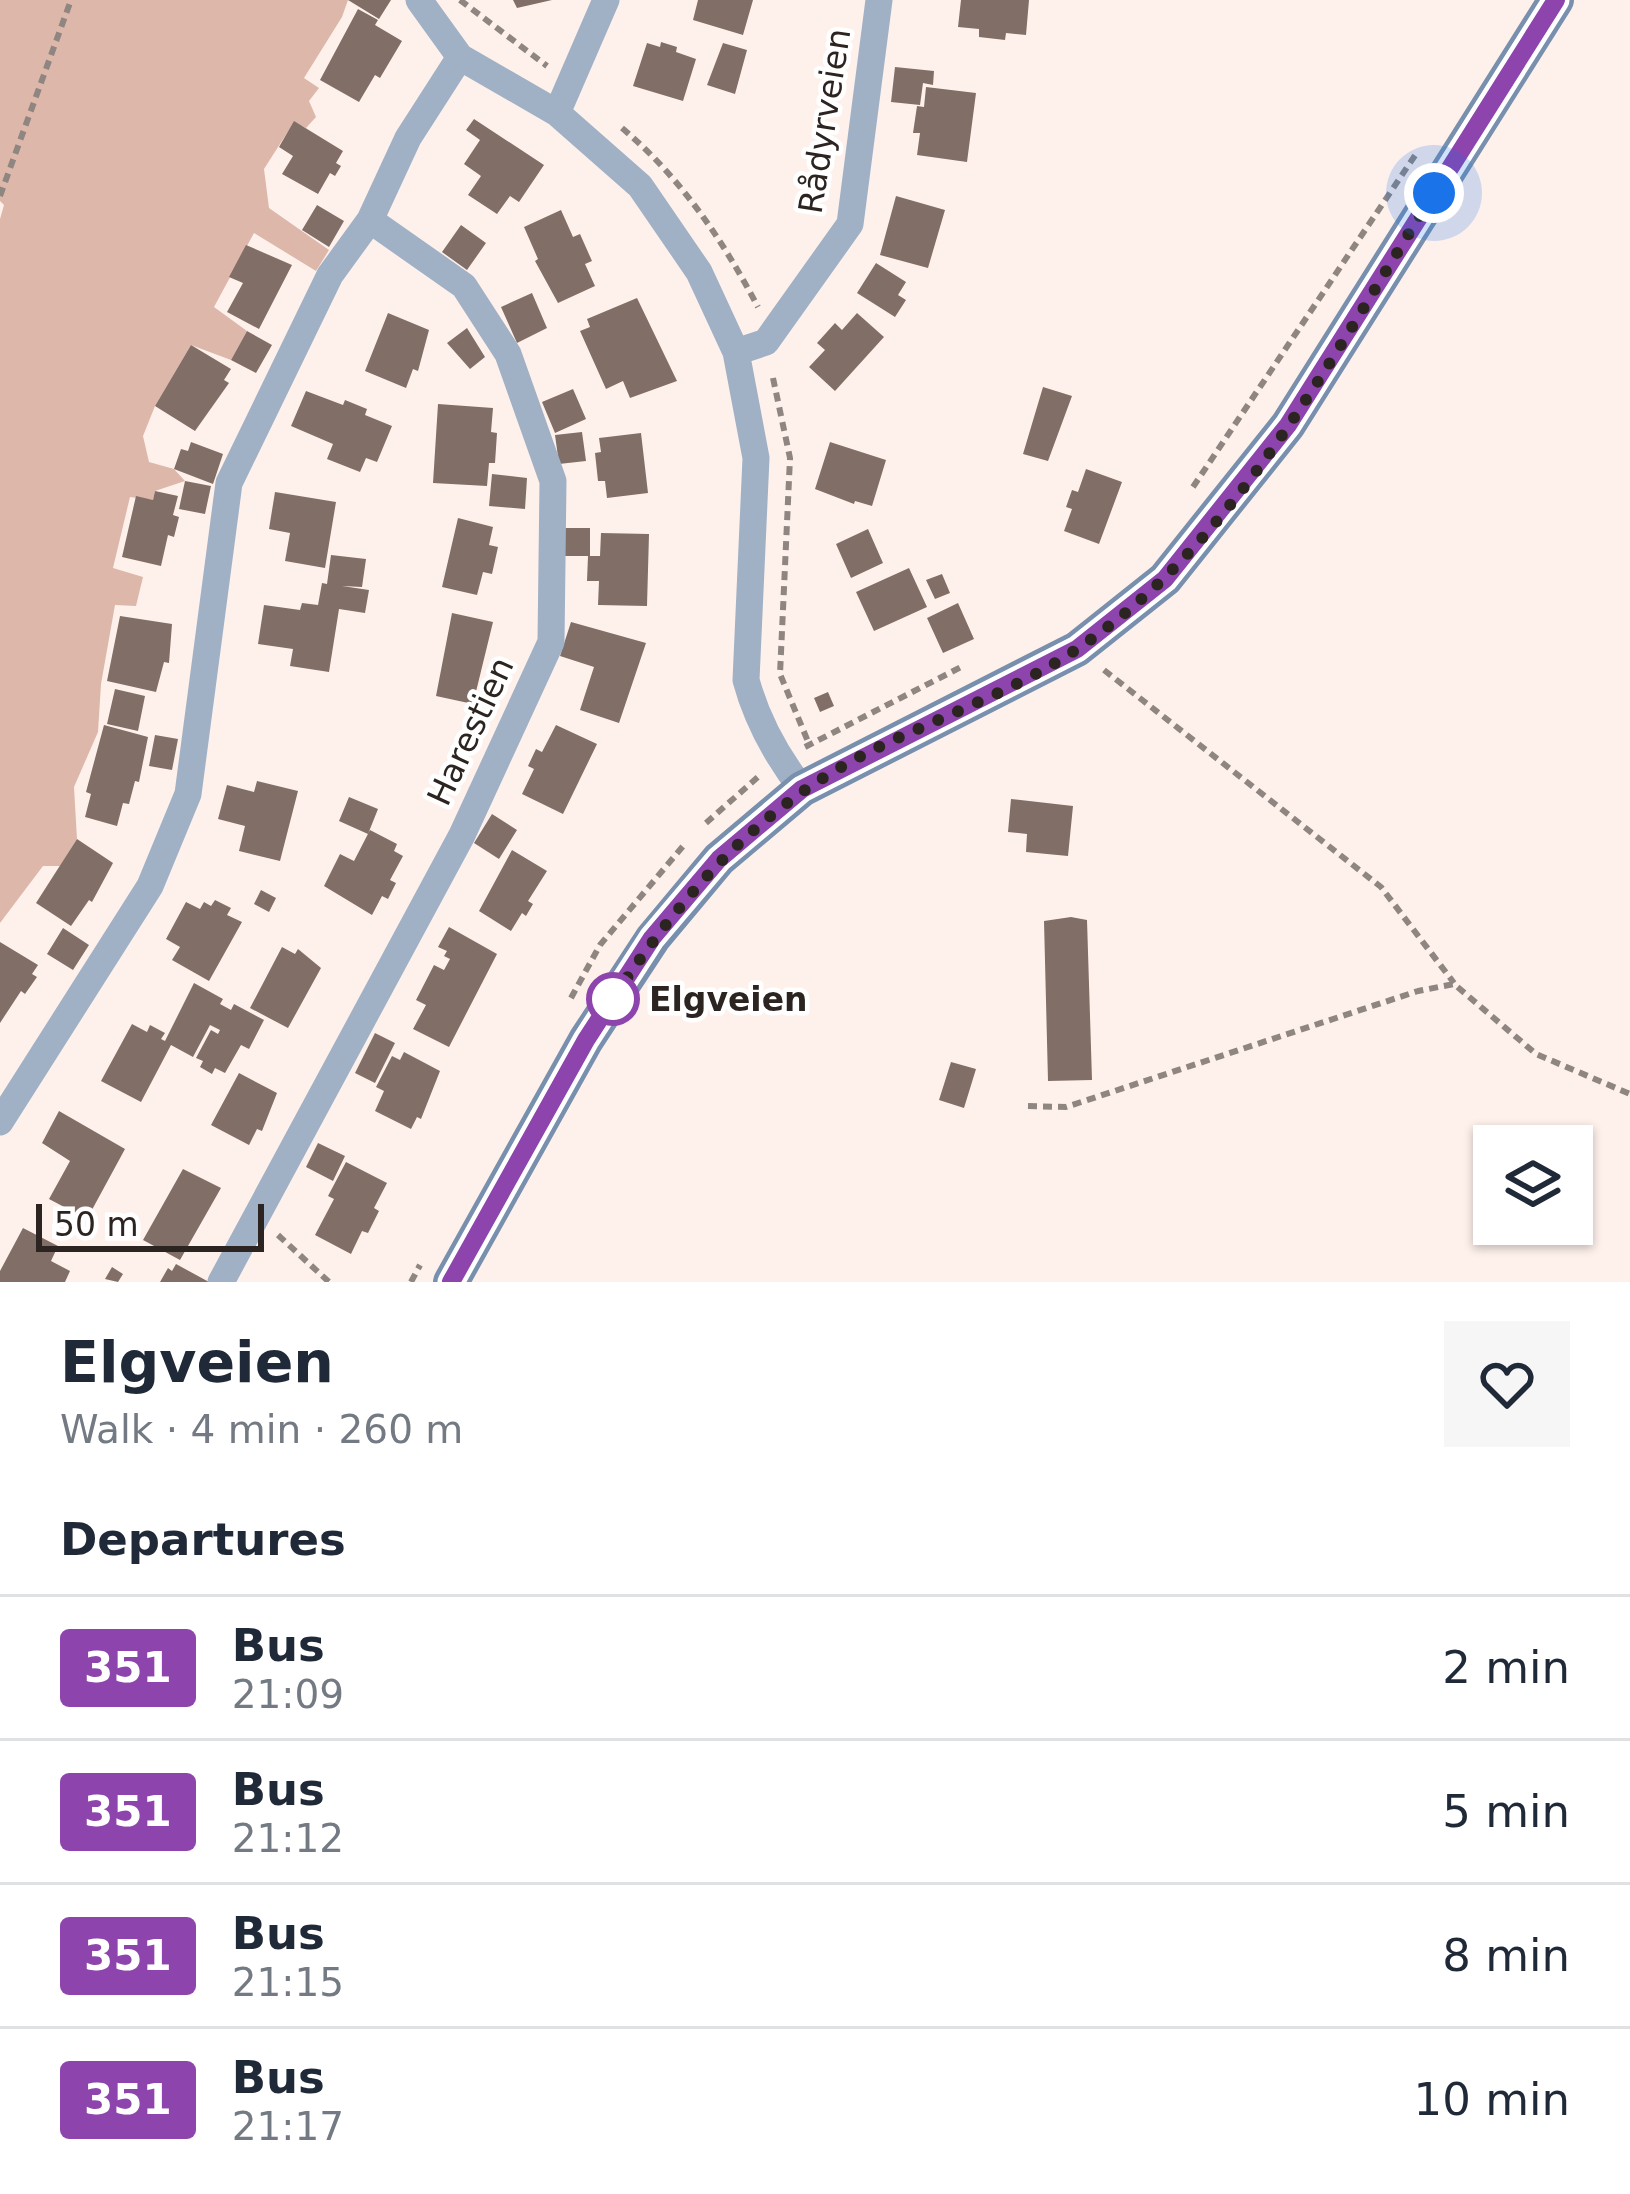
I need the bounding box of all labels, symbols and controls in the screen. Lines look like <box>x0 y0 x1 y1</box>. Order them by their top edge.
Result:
street label: Rådyrveien <box>791 26 858 216</box>
your location <box>1404 163 1464 223</box>
street label: Harestien <box>419 651 522 811</box>
marker: Elgveien <box>588 974 638 1024</box>
place label: Elgveien <box>649 980 808 1019</box>
map controls <box>1473 1125 1593 1245</box>
button: layers <box>1473 1125 1593 1245</box>
scale bar <box>36 1198 264 1251</box>
text: 50 m <box>54 1205 139 1244</box>
button: heart <box>1444 1321 1570 1447</box>
text: Elgveien <box>60 1329 334 1395</box>
text: Walk · 4 min · 260 m <box>60 1407 463 1452</box>
text: Departures <box>60 1513 346 1566</box>
text: Bus <box>232 1619 325 1672</box>
text: 2 min <box>1442 1641 1570 1694</box>
text: 351 <box>84 1643 172 1692</box>
text: 21:09 <box>232 1672 344 1717</box>
text: Bus <box>232 1763 325 1816</box>
text: 5 min <box>1442 1785 1570 1838</box>
text: 351 <box>84 1787 172 1836</box>
text: 21:12 <box>232 1816 344 1861</box>
text: Bus <box>232 1907 325 1960</box>
text: 8 min <box>1442 1929 1570 1982</box>
text: 351 <box>84 1931 172 1980</box>
text: 21:15 <box>232 1960 344 2005</box>
text: Bus <box>232 2051 325 2104</box>
text: 10 min <box>1414 2073 1570 2126</box>
text: 351 <box>84 2075 172 2124</box>
text: 21:17 <box>232 2104 344 2149</box>

